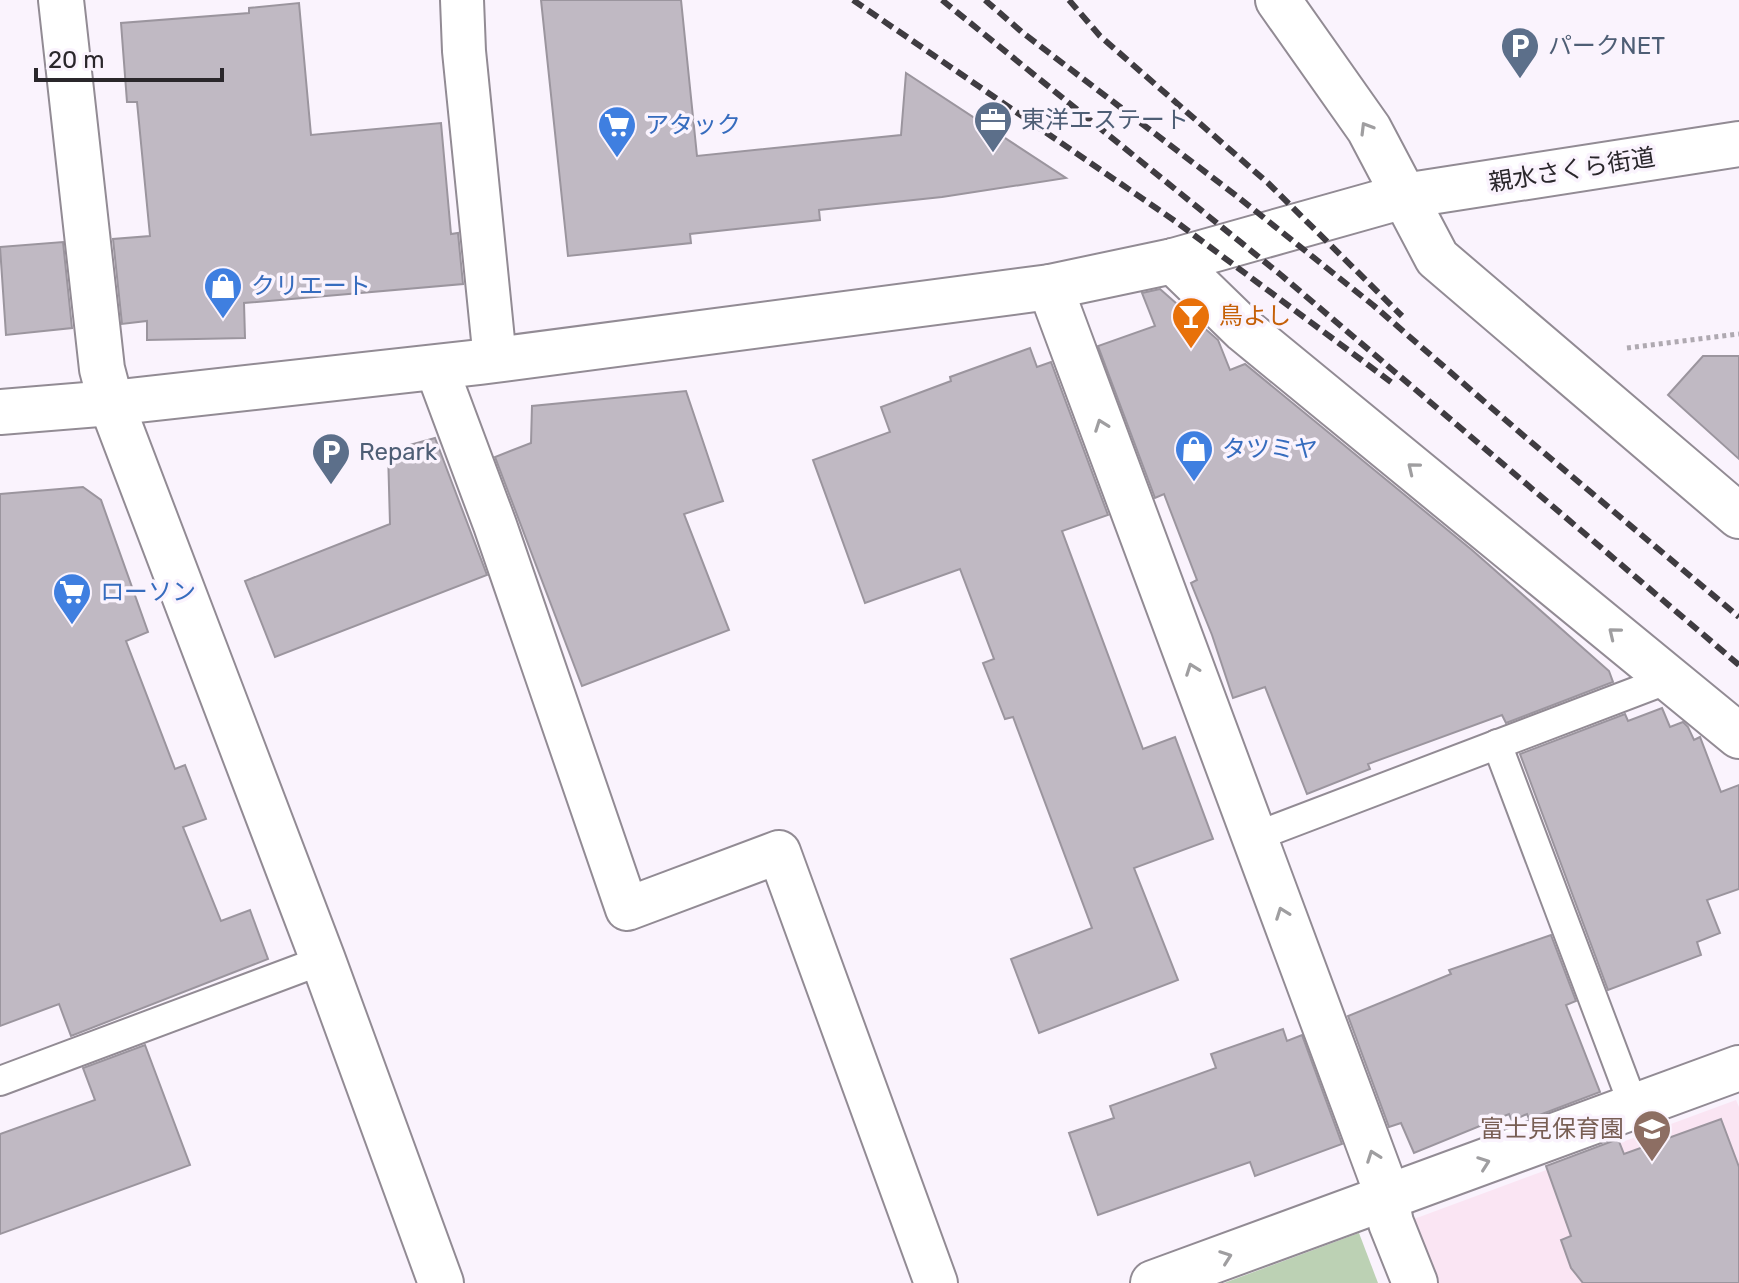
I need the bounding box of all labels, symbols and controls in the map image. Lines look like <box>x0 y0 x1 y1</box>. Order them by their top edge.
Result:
parking icon: パークNET <box>1499 25 1541 80</box>
scale bar <box>36 32 222 82</box>
place label: パークNET <box>1548 32 1665 60</box>
text: 20 m <box>48 46 105 74</box>
office icon: 東洋エステート <box>972 99 1014 154</box>
supermarket icon: アタック <box>596 104 638 159</box>
place label: 東洋エステート <box>1021 106 1189 134</box>
place label: アタック <box>645 111 741 139</box>
one-way arrow <box>1361 122 1376 137</box>
street label: 親水さくら街道 <box>1487 143 1657 197</box>
shop icon: クリエート <box>202 265 244 320</box>
place label: クリエート <box>251 272 371 300</box>
bar icon: 鳥よし <box>1170 295 1212 350</box>
place label: 鳥よし <box>1219 302 1291 330</box>
one-way arrow <box>1094 419 1111 433</box>
shop icon: タツミヤ <box>1173 428 1215 483</box>
parking icon: Repark <box>310 431 352 486</box>
place label: タツミヤ <box>1222 435 1318 463</box>
place label: Repark <box>359 438 438 466</box>
one-way arrow <box>1408 463 1422 478</box>
supermarket icon: ローソン <box>51 571 93 626</box>
place label: ローソン <box>100 578 196 606</box>
one-way arrow <box>1608 629 1623 643</box>
one-way arrow <box>1185 663 1202 677</box>
one-way arrow <box>1275 907 1292 921</box>
school or university icon: 富士見保育園 <box>1631 1108 1673 1163</box>
place label: 富士見保育園 <box>1480 1115 1624 1143</box>
one-way arrow <box>1366 1150 1383 1164</box>
one-way arrow <box>1476 1156 1490 1172</box>
one-way arrow <box>1219 1250 1233 1266</box>

